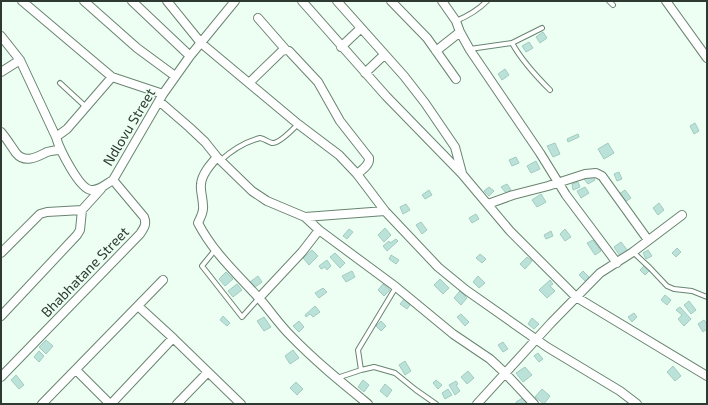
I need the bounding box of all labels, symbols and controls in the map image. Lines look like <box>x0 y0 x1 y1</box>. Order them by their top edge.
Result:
street label: Ndlovu Street <box>99 85 158 169</box>
street label: Bhabhatane Street <box>37 223 132 320</box>

